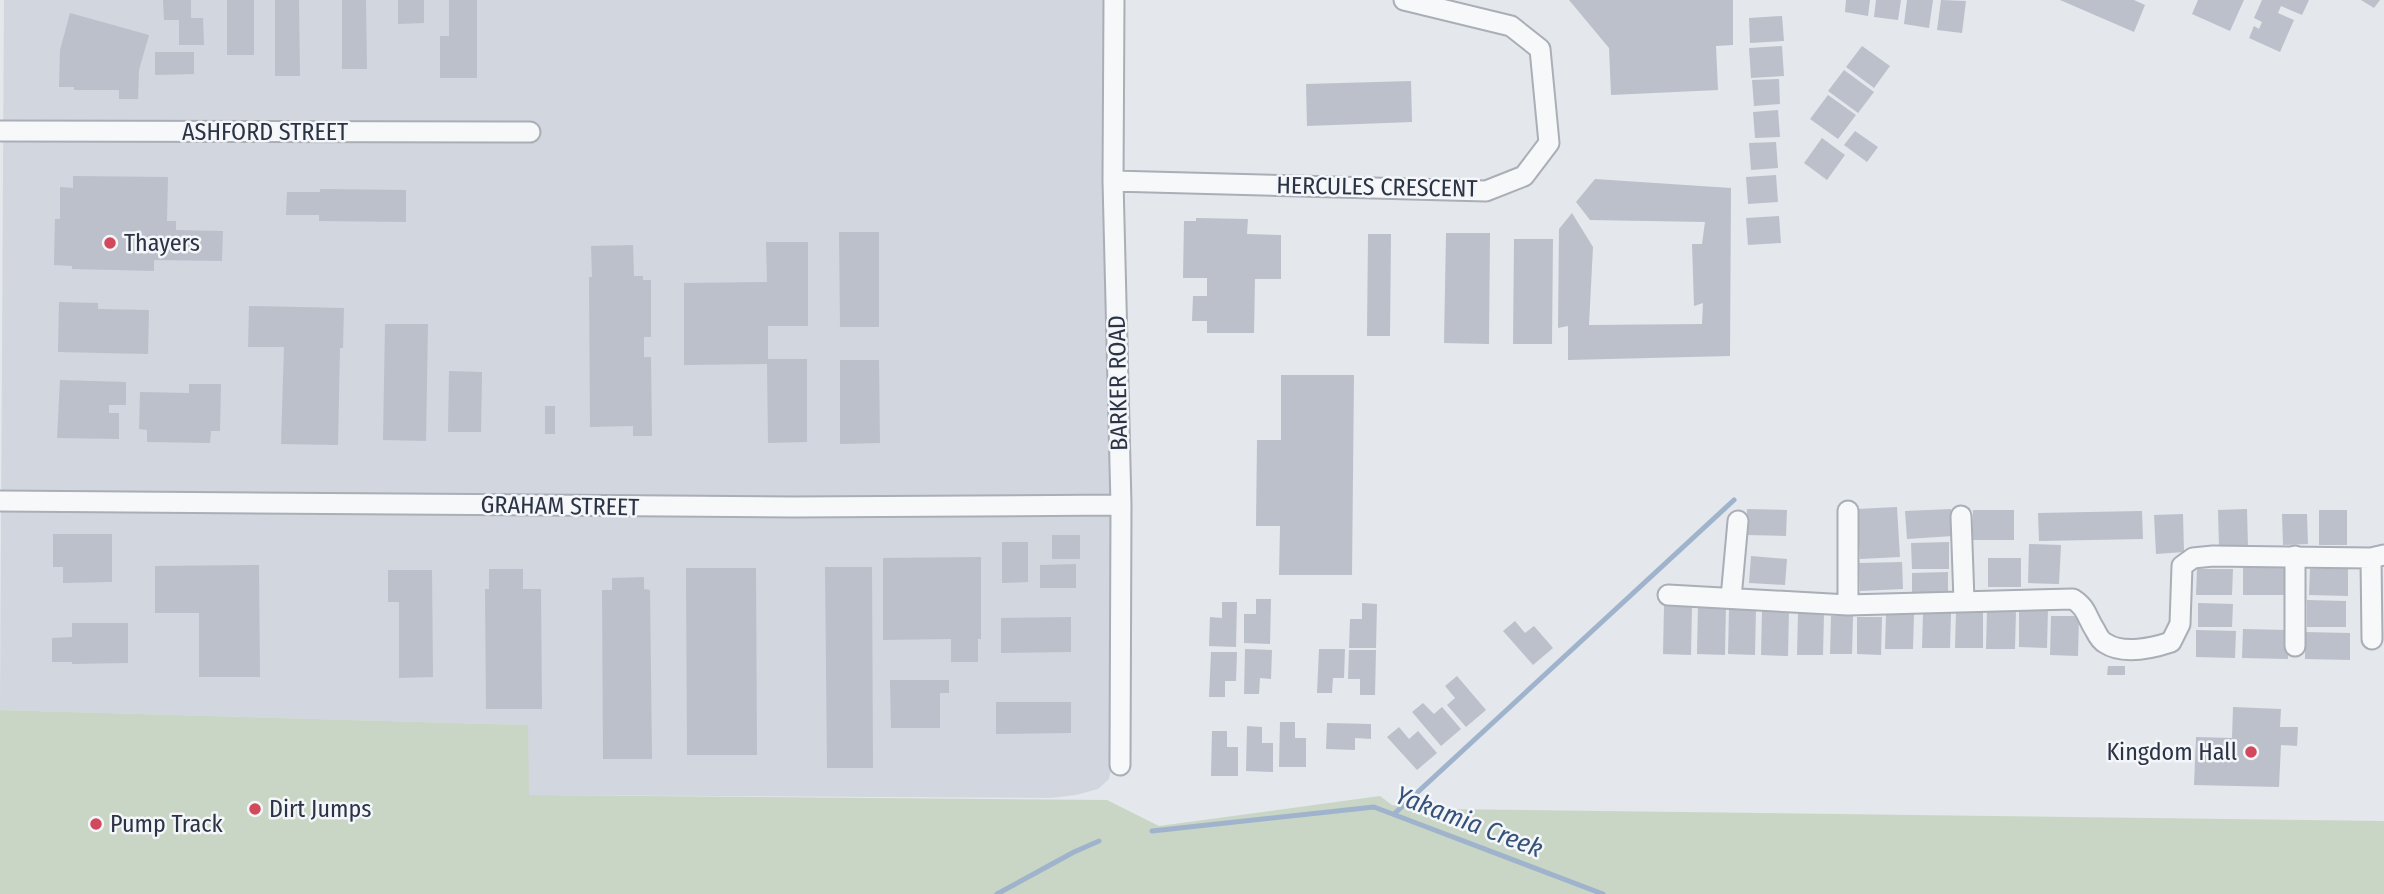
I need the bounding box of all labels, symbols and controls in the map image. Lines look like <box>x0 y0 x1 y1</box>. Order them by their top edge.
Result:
street label: ASHFORD STREET <box>182 118 348 146</box>
street label: HERCULES CRESCENT <box>1276 171 1478 203</box>
place label: Thayers <box>124 229 200 257</box>
marker: Thayers <box>102 235 118 251</box>
street label: BARKER ROAD <box>1103 315 1133 451</box>
street label: GRAHAM STREET <box>481 491 639 521</box>
place label: Kingdom Hall <box>2106 738 2237 766</box>
marker: Kingdom Hall <box>2243 744 2259 760</box>
water label: Yakamia Creek <box>1391 780 1547 864</box>
place label: Dirt Jumps <box>269 795 371 823</box>
marker: Dirt Jumps <box>247 801 263 817</box>
place label: Pump Track <box>110 810 223 838</box>
marker: Pump Track <box>88 816 104 832</box>

